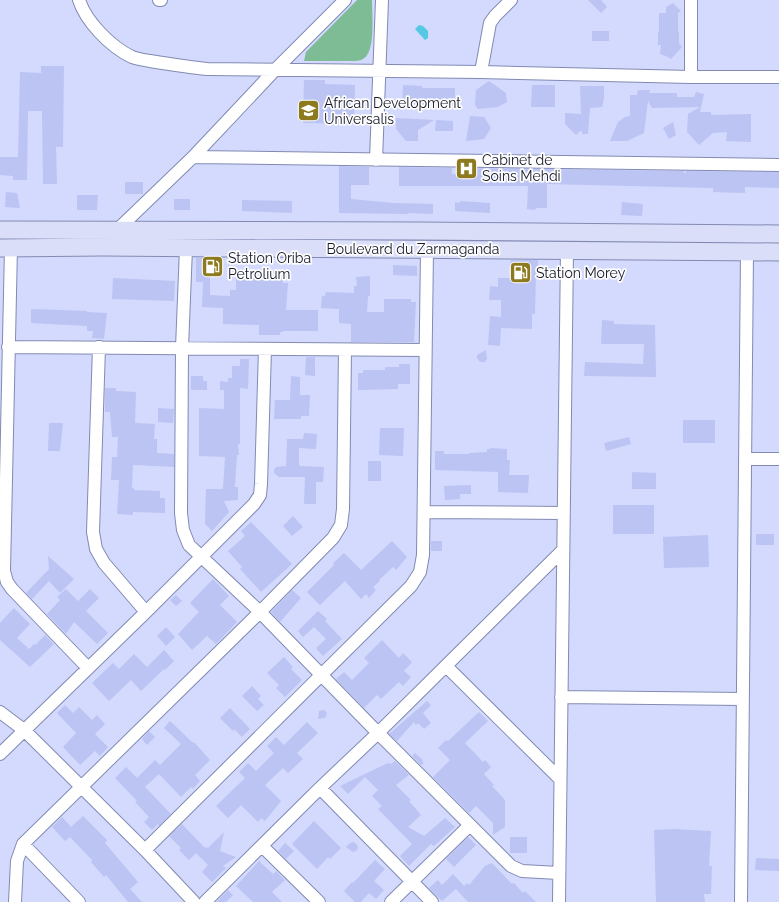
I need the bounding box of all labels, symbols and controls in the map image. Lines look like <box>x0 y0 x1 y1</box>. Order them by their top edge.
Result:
place label: African Development Universalis <box>324 95 461 127</box>
school or university icon: African Development Universalis <box>296 98 322 124</box>
place label: Cabinet de Soins Mehdi <box>482 152 561 184</box>
hospital icon: Cabinet de Soins Mehdi <box>454 155 480 181</box>
street label: Boulevard du Zarmaganda <box>327 241 499 257</box>
place label: Station Oriba Petrolium <box>228 250 311 282</box>
fuel station icon: Station Oriba Petrolium <box>199 253 225 279</box>
fuel station icon: Station Morey <box>508 260 534 286</box>
place label: Station Morey <box>536 265 626 281</box>

